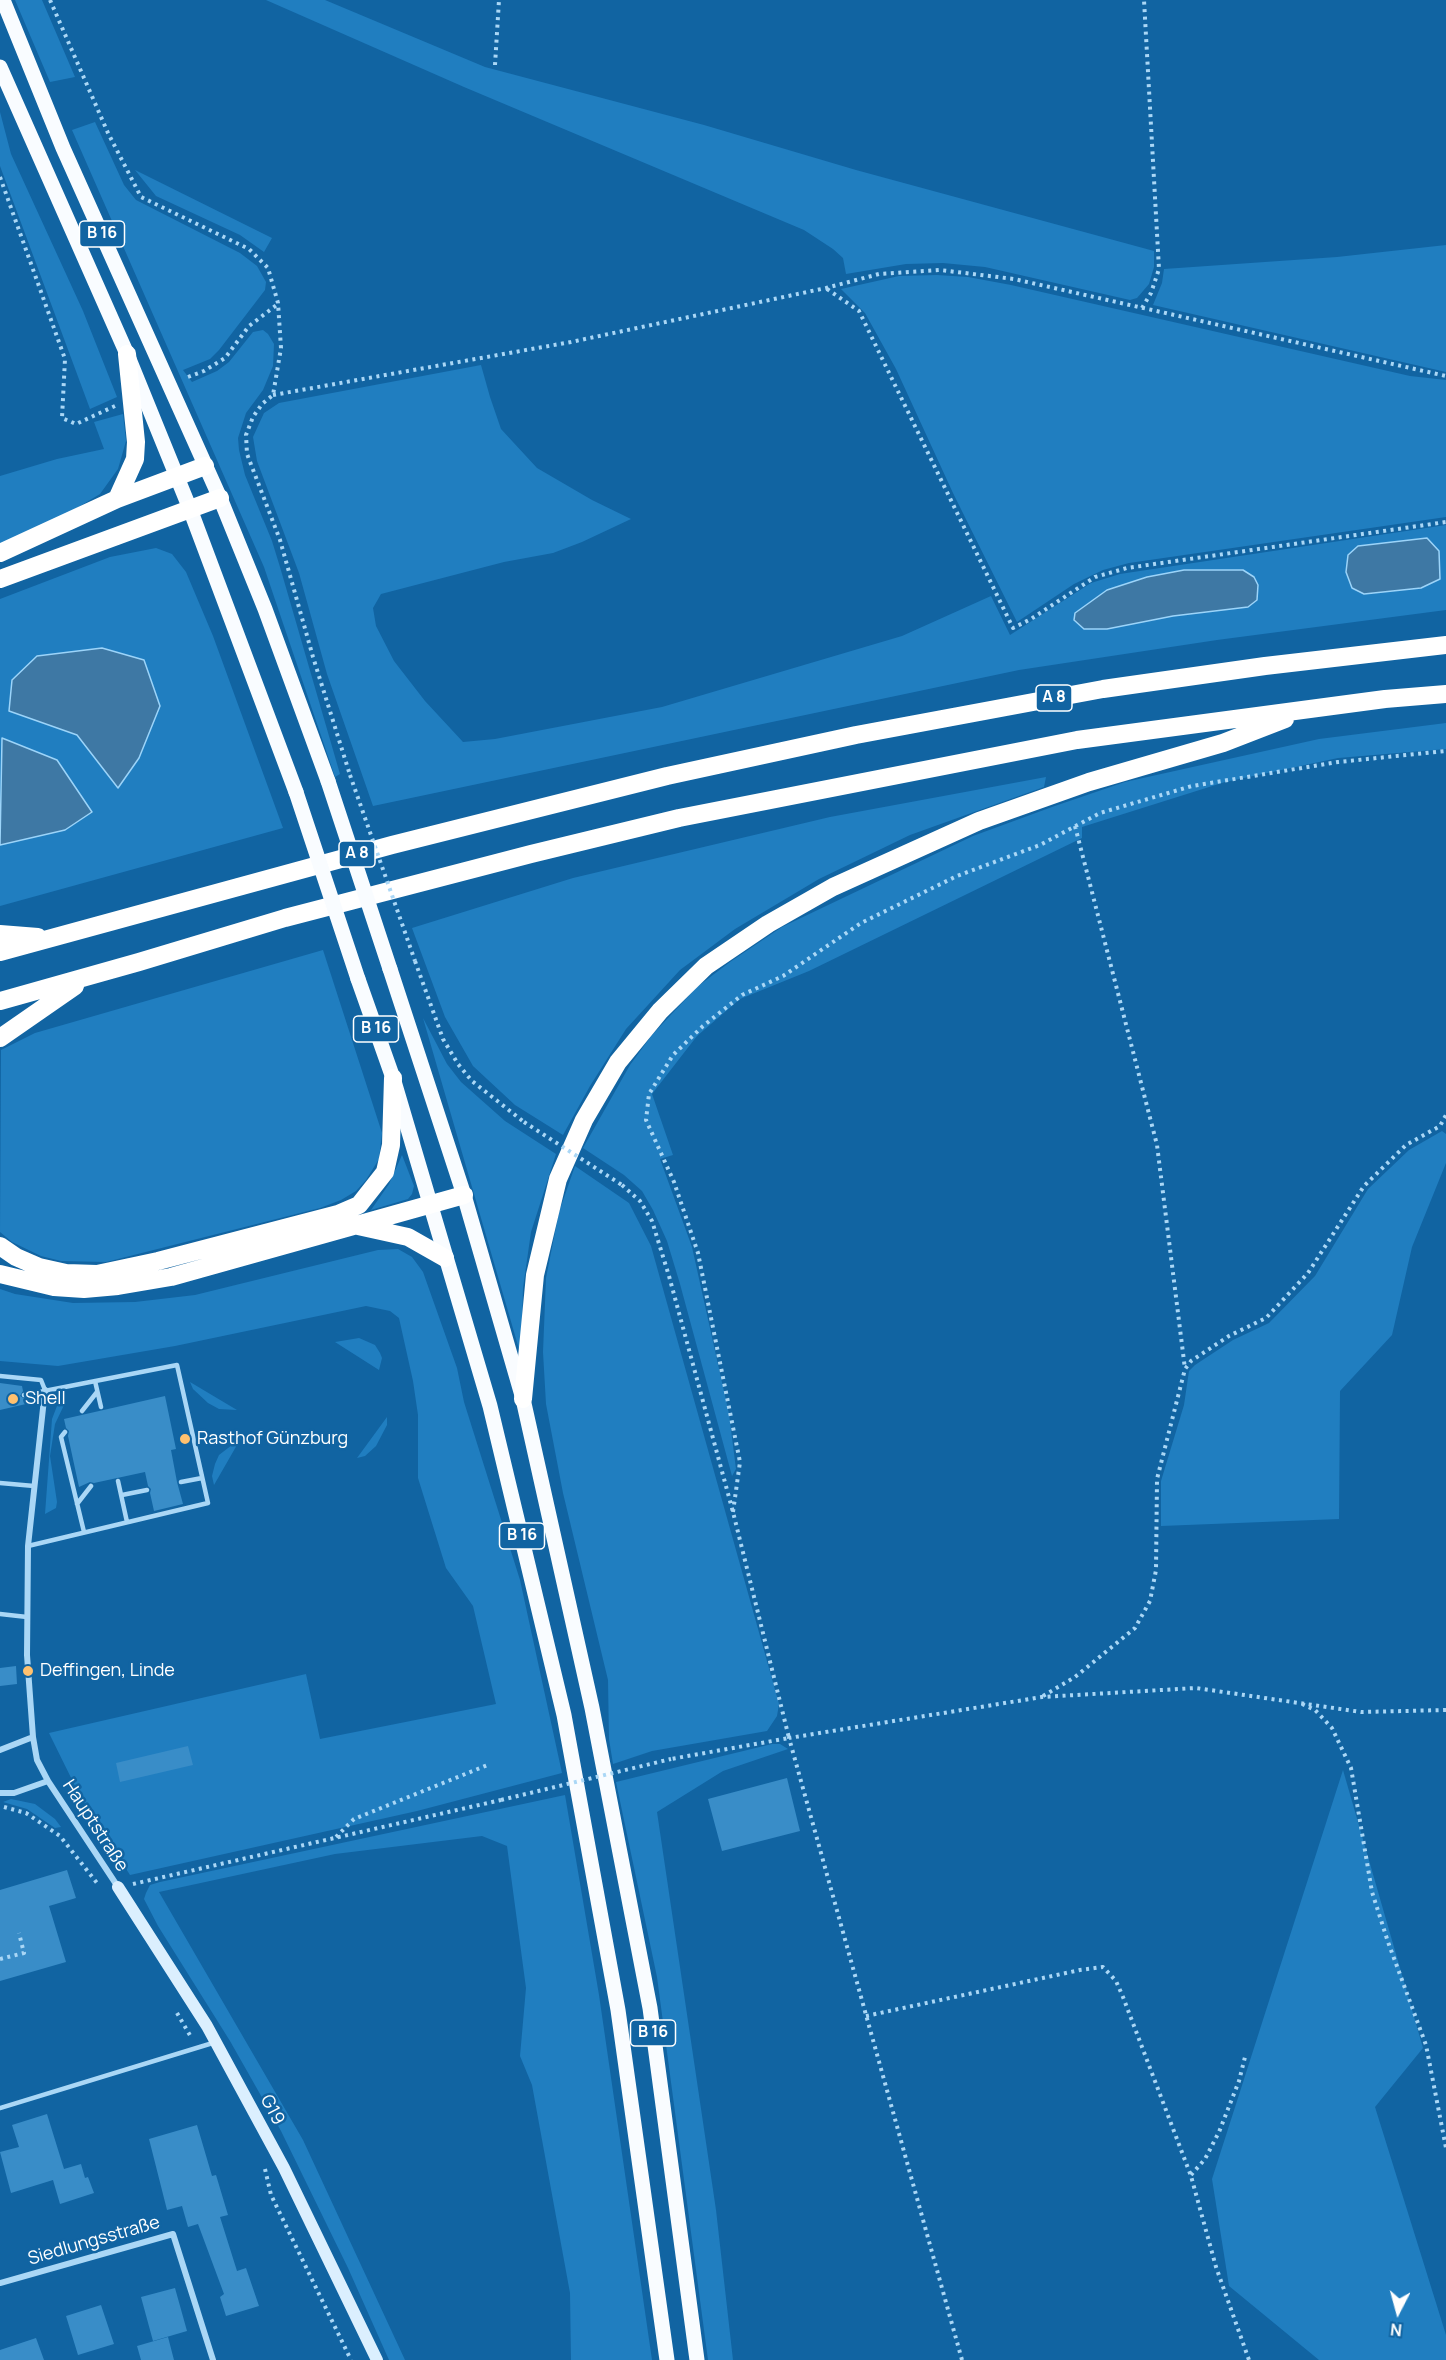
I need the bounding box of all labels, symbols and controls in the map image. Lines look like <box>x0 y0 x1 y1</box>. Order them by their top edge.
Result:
road number: B 16 <box>80 221 124 247</box>
road number: A 8 <box>1036 685 1072 711</box>
road number: A 8 <box>339 841 375 867</box>
road number: B 16 <box>354 1016 398 1042</box>
place label: Shell <box>25 1388 66 1410</box>
marker: Shell <box>6 1392 20 1406</box>
place label: Rasthof Günzburg <box>197 1428 348 1450</box>
marker: Rasthof Günzburg <box>178 1432 192 1446</box>
road number: B 16 <box>500 1523 544 1549</box>
place label: Deffingen, Linde <box>40 1660 175 1682</box>
marker: Deffingen, Linde <box>21 1664 35 1678</box>
street label: Hauptstraße <box>57 1776 133 1876</box>
road number: B 16 <box>630 2020 676 2046</box>
street label: G19 <box>255 2091 289 2129</box>
street label: Siedlungsstraße <box>26 2212 162 2270</box>
north arrow <box>1368 2282 1428 2342</box>
text: N <box>1389 2318 1403 2341</box>

